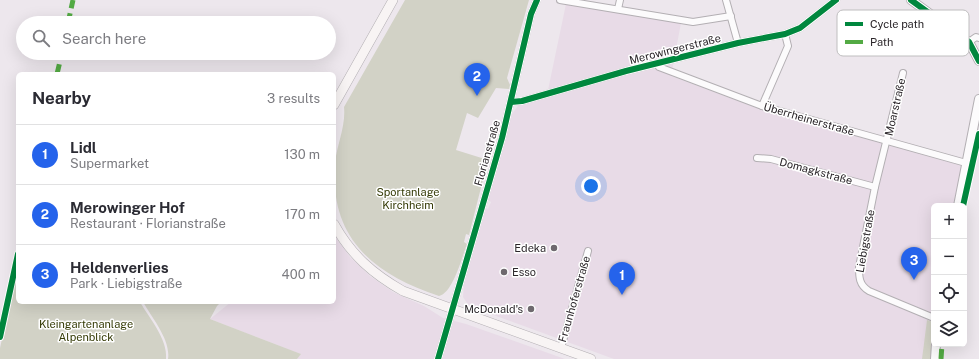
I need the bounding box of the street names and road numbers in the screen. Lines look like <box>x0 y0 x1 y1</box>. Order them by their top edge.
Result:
street label: Merowingerstraße <box>628 32 722 66</box>
street label: Moarstraße <box>883 77 907 137</box>
street label: Überrheinerstraße <box>762 99 856 138</box>
street label: Florianstraße <box>472 119 502 187</box>
street label: Domagkstraße <box>778 156 854 186</box>
street label: Liebigstraße <box>854 209 876 273</box>
street label: Fraunhoferstraße <box>556 254 592 344</box>

